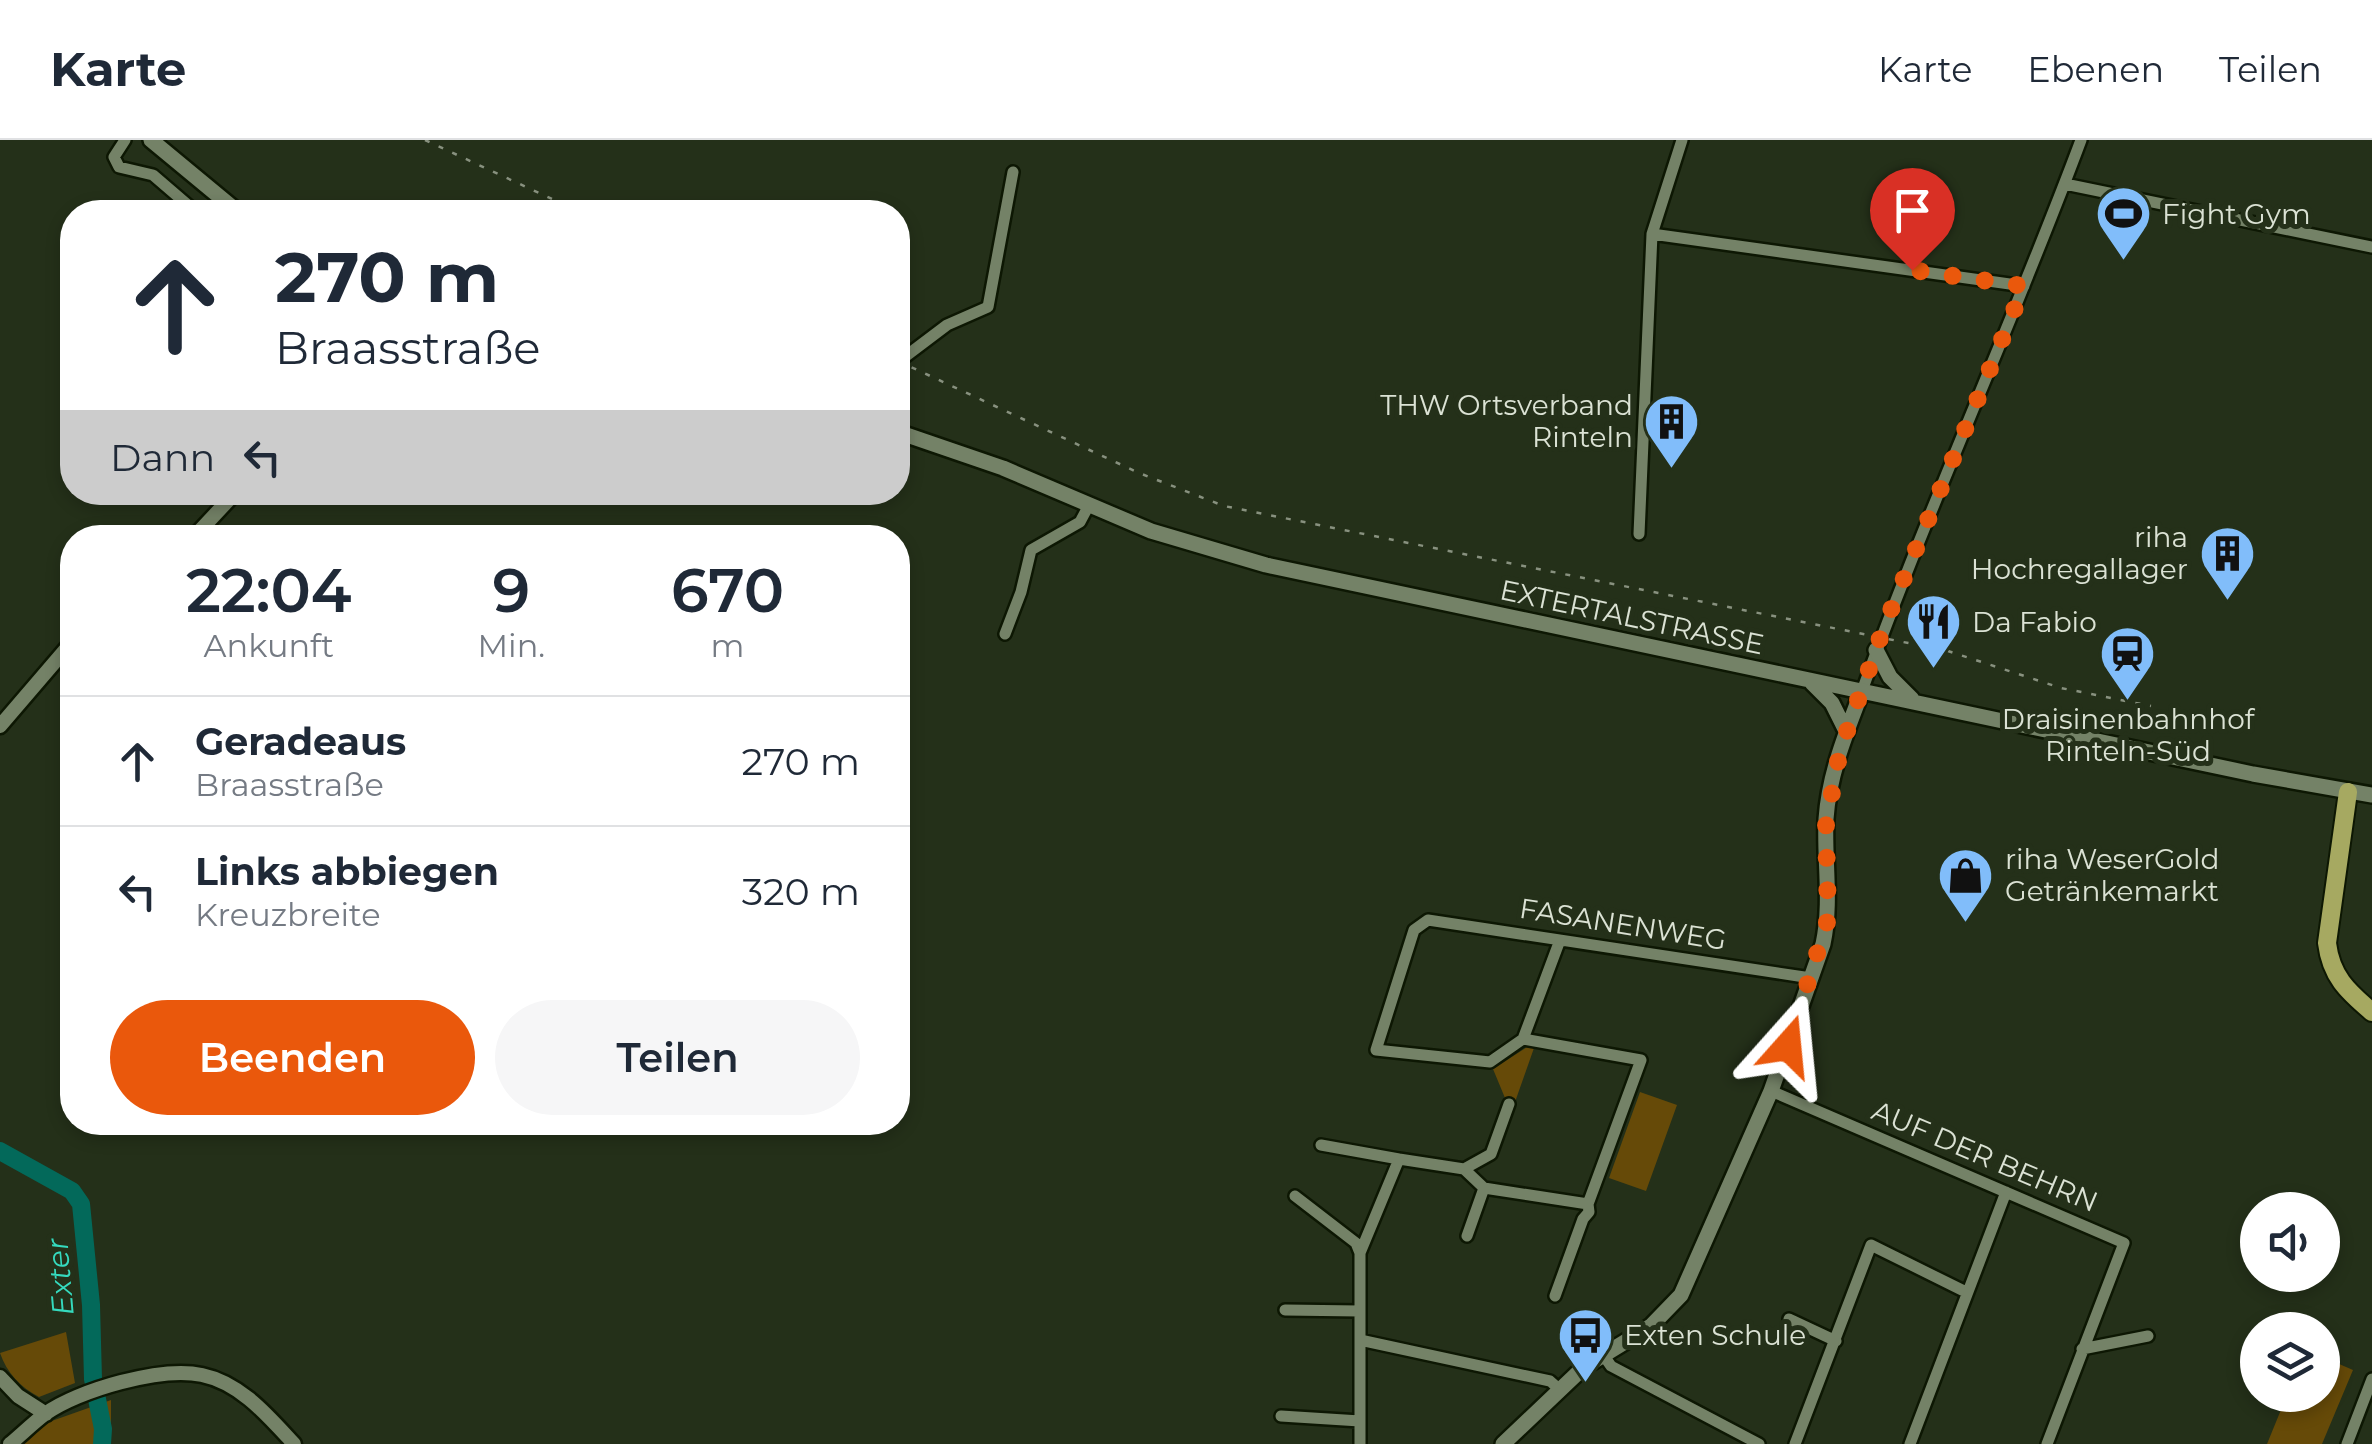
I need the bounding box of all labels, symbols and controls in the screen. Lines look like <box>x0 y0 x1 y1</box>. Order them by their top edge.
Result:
text: Karte <box>50 40 186 98</box>
text: Karte <box>1878 48 1972 91</box>
text: Ebenen <box>2027 48 2164 91</box>
text: Teilen <box>2219 48 2322 91</box>
pin <box>1870 168 1955 271</box>
icon: arrive <box>1885 183 1940 238</box>
sports icon: Fight Gym <box>2093 184 2153 263</box>
place label: Fight Gym <box>2162 197 2311 231</box>
text: 270 m <box>275 234 499 320</box>
icon: ahead <box>110 240 240 370</box>
text: Braasstraße <box>275 320 540 375</box>
place label: THW Ortsverband Rinteln <box>1380 388 1633 454</box>
building icon: THW Ortsverband Rinteln <box>1642 391 1702 470</box>
icon: left <box>235 430 290 485</box>
text: Dann <box>110 434 215 481</box>
place label: riha Hochregallager <box>1971 520 2188 586</box>
building icon: riha Hochregallager <box>2197 523 2257 602</box>
text: 22:04 <box>186 554 352 627</box>
text: 9 <box>493 554 530 627</box>
text: 670 <box>671 554 784 627</box>
street label: EXTERTALSTRASSE <box>1497 572 1767 662</box>
restaurant icon: Da Fabio <box>1903 592 1963 671</box>
place label: Da Fabio <box>1972 605 2097 639</box>
station icon: Draisinenbahnhof Rinteln-Süd <box>2098 623 2158 702</box>
text: Ankunft <box>204 626 334 665</box>
text: Min. <box>478 626 545 665</box>
text: m <box>711 626 745 665</box>
place label: Draisinenbahnhof Rinteln-Süd <box>2002 702 2256 768</box>
text: Geradeaus <box>195 718 406 765</box>
icon: ahead <box>110 734 165 789</box>
text: 270 m <box>741 738 860 785</box>
text: Braasstraße <box>195 765 384 804</box>
place label: riha WeserGold Getränkemarkt <box>2005 842 2220 908</box>
shop icon: riha WeserGold Getränkemarkt <box>1936 845 1996 924</box>
text: Links abbiegen <box>195 848 499 895</box>
icon: left <box>110 864 165 919</box>
text: 320 m <box>742 868 860 915</box>
street label: FASANENWEG <box>1517 891 1729 957</box>
text: Kreuzbreite <box>195 895 381 934</box>
position arrow <box>1736 994 1840 1098</box>
button: Beenden <box>110 1000 475 1115</box>
button: Teilen <box>495 1000 860 1115</box>
street label: AUF DER BEHRN <box>1867 1093 2103 1219</box>
map controls <box>2240 1192 2340 1412</box>
button: sound <box>2240 1192 2340 1292</box>
water label: Exter <box>38 1236 82 1317</box>
bus stop icon: Exten Schule <box>1555 1305 1615 1384</box>
button: layers <box>2240 1312 2340 1412</box>
place label: Exten Schule <box>1624 1318 1806 1352</box>

